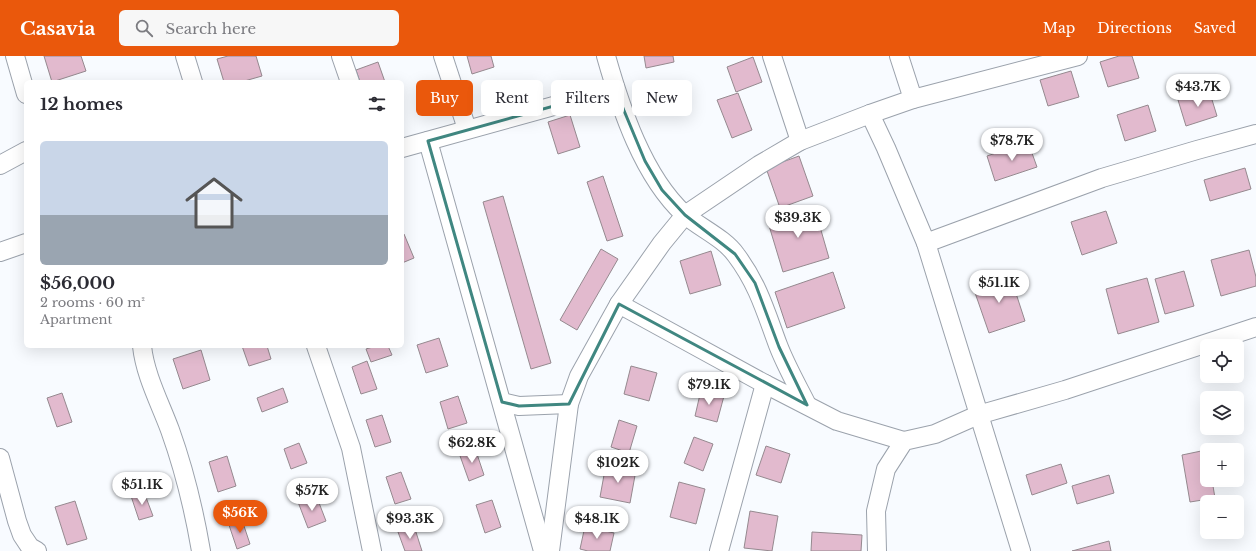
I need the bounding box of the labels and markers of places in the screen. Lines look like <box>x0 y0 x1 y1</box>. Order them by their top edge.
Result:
pin: $43.7K <box>1165 74 1231 108</box>
pin: $78.7K <box>979 128 1045 162</box>
pin: $39.3K <box>765 205 831 239</box>
pin: $51.1K <box>966 270 1032 304</box>
pin: $79.1K <box>676 372 742 406</box>
pin: $62.8K <box>439 430 505 464</box>
pin: $102K <box>590 450 646 484</box>
pin: $51.1K <box>109 472 175 506</box>
pin: $57K <box>288 478 336 512</box>
pin: $56K <box>216 500 264 534</box>
pin: $93.3K <box>377 506 443 540</box>
pin: $48.1K <box>564 506 630 540</box>

